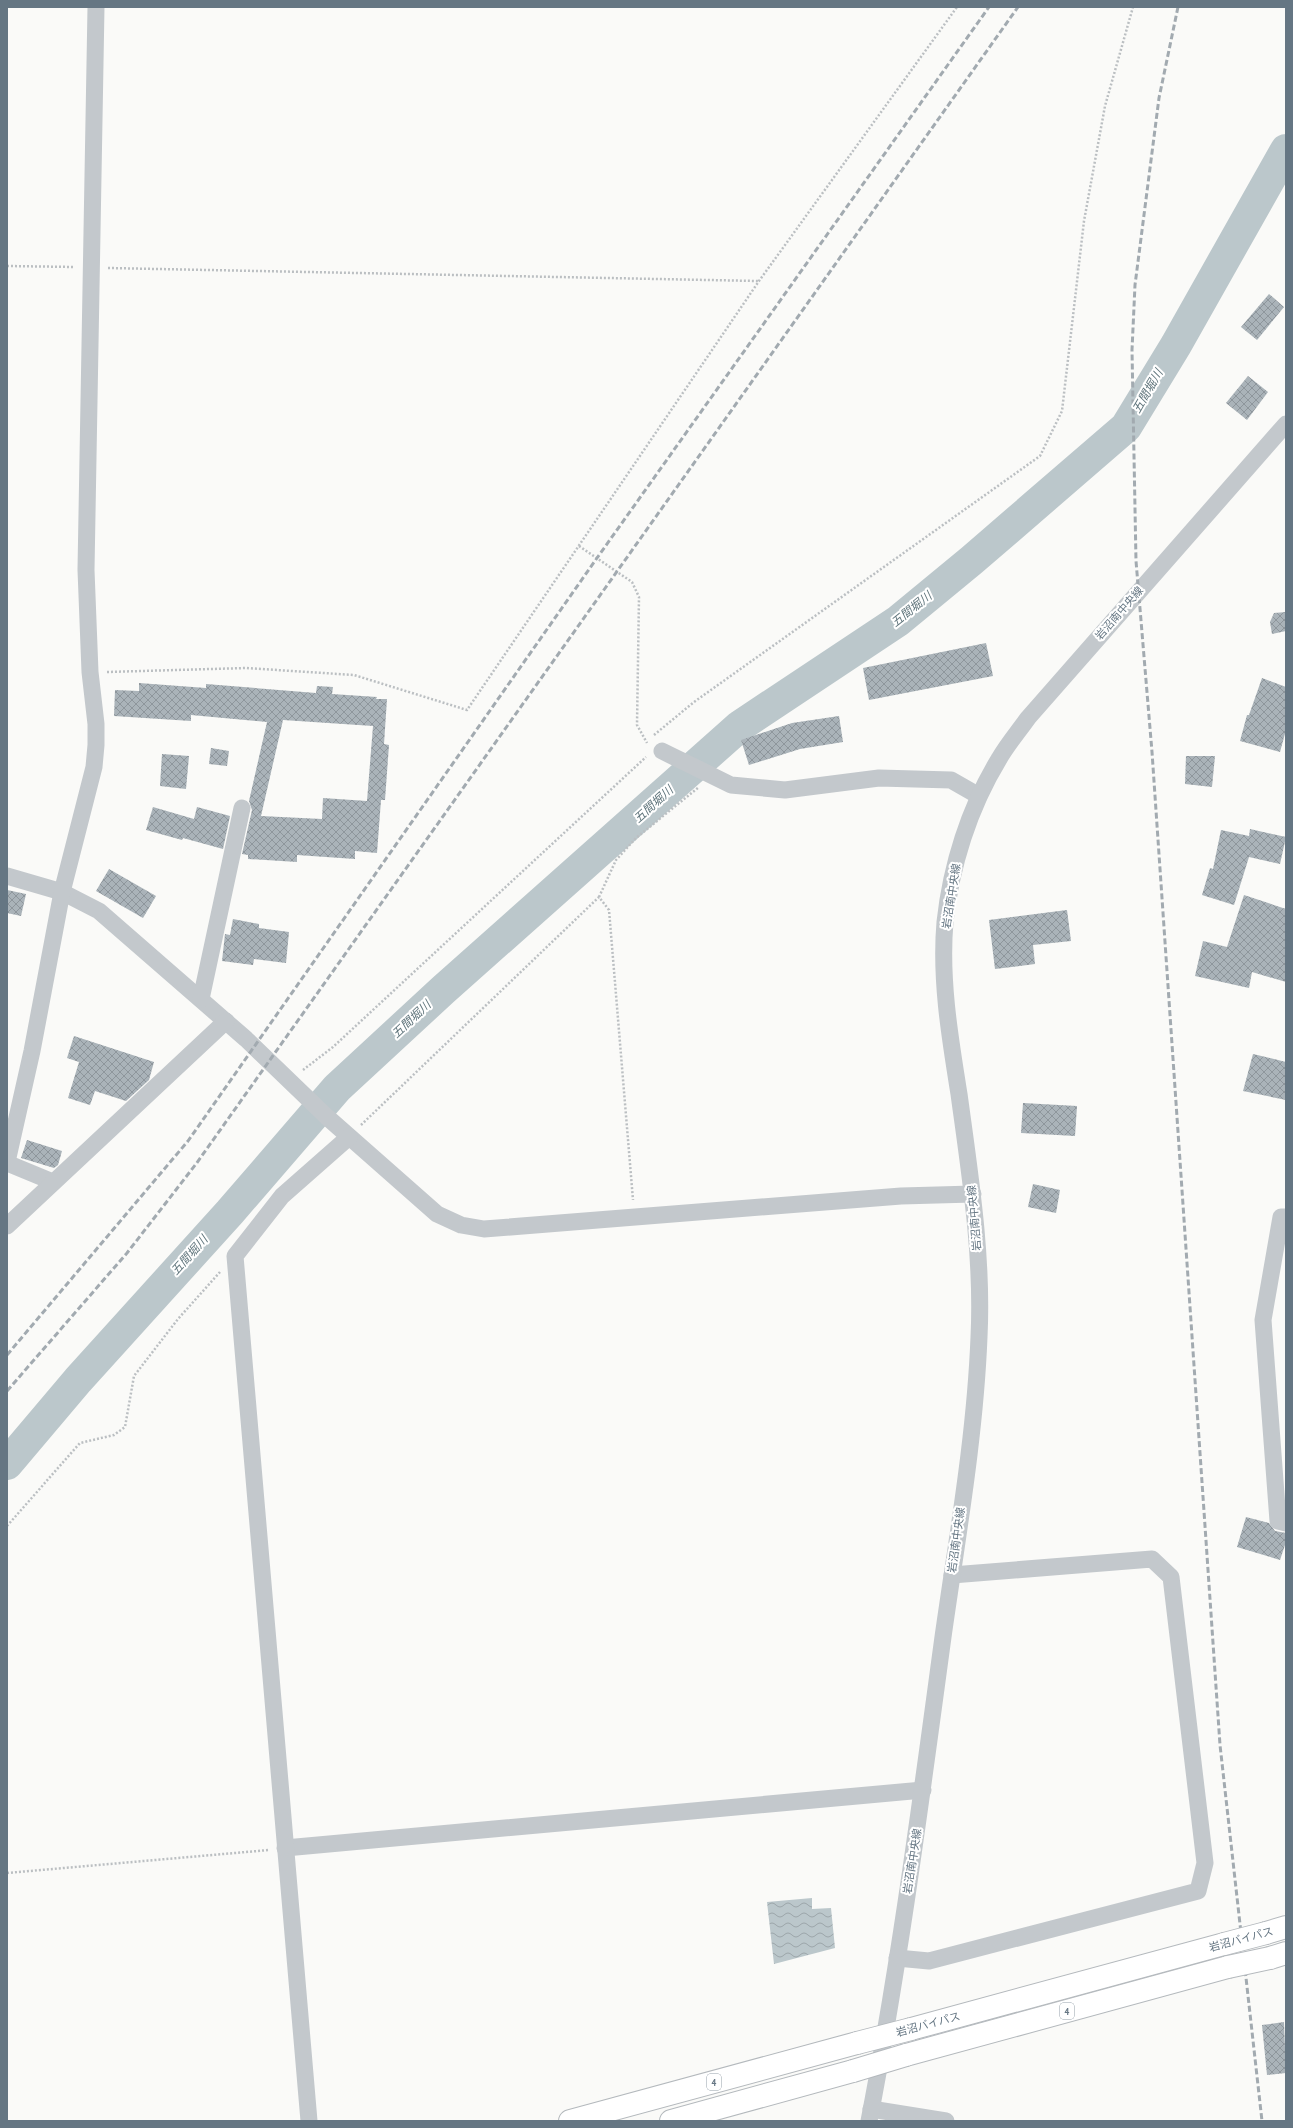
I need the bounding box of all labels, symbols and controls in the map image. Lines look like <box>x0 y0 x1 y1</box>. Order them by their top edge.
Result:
water label: 五間堀川 <box>1129 365 1166 416</box>
street label: 岩沼南中央線 <box>1092 584 1146 642</box>
water label: 五間堀川 <box>888 587 936 630</box>
water label: 五間堀川 <box>630 781 677 826</box>
street label: 岩沼南中央線 <box>939 862 963 930</box>
water label: 五間堀川 <box>388 996 435 1041</box>
street label: 岩沼南中央線 <box>964 1185 984 1251</box>
water label: 五間堀川 <box>167 1231 212 1278</box>
street label: 岩沼南中央線 <box>944 1506 968 1574</box>
street label: 岩沼南中央線 <box>900 1827 924 1895</box>
street label: 岩沼バイパス <box>1207 1924 1275 1954</box>
road number: 4 <box>1060 2003 1074 2019</box>
street label: 岩沼バイパス <box>894 2009 962 2039</box>
road number: 4 <box>707 2074 721 2090</box>

